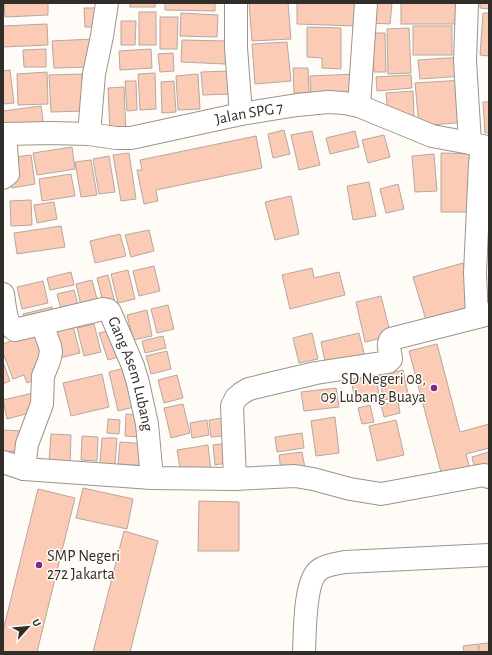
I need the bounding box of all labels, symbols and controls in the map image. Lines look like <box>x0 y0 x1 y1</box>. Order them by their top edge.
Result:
street label: Jalan SPG 7 <box>214 99 285 127</box>
street label: Gang Asem Lubang <box>105 314 156 432</box>
place label: SD Negeri 08, 09 Lubang Buaya <box>321 371 426 406</box>
marker: SD Negeri 08, 09 Lubang Buaya <box>429 383 439 393</box>
place label: SMP Negeri 272 Jakarta <box>47 548 120 582</box>
marker: SMP Negeri 272 Jakarta <box>34 560 44 570</box>
north arrow <box>8 607 48 647</box>
text: U <box>30 617 43 628</box>

